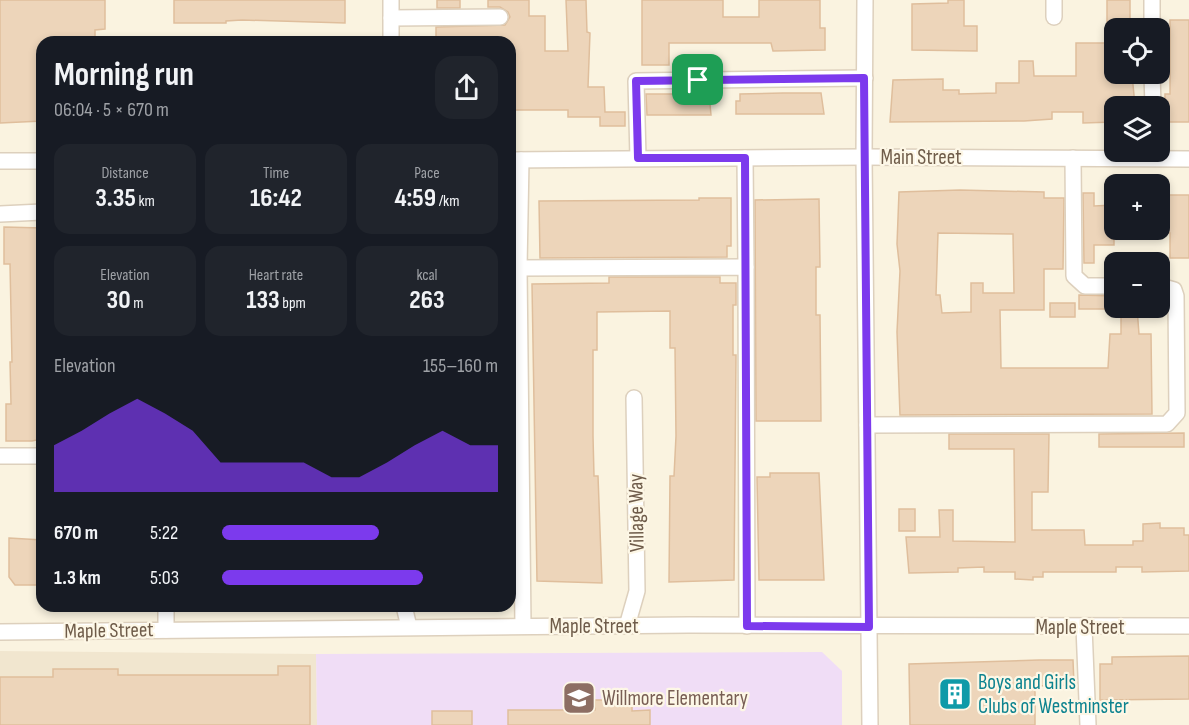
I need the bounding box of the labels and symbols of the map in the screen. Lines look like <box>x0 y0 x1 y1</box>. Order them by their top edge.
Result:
pin <box>672 54 723 105</box>
street label: Main Street <box>880 145 962 170</box>
street label: Village Way <box>623 474 650 552</box>
street label: Maple Street <box>549 614 639 639</box>
street label: Maple Street <box>1035 615 1125 640</box>
street label: Maple Street <box>64 617 154 644</box>
place label: Boys and Girls Clubs of Westminster <box>978 670 1129 719</box>
building icon: Boys and Girls Clubs of Westminster <box>937 676 973 712</box>
school or university icon: Willmore Elementary <box>561 680 597 716</box>
place label: Willmore Elementary <box>602 686 748 711</box>

